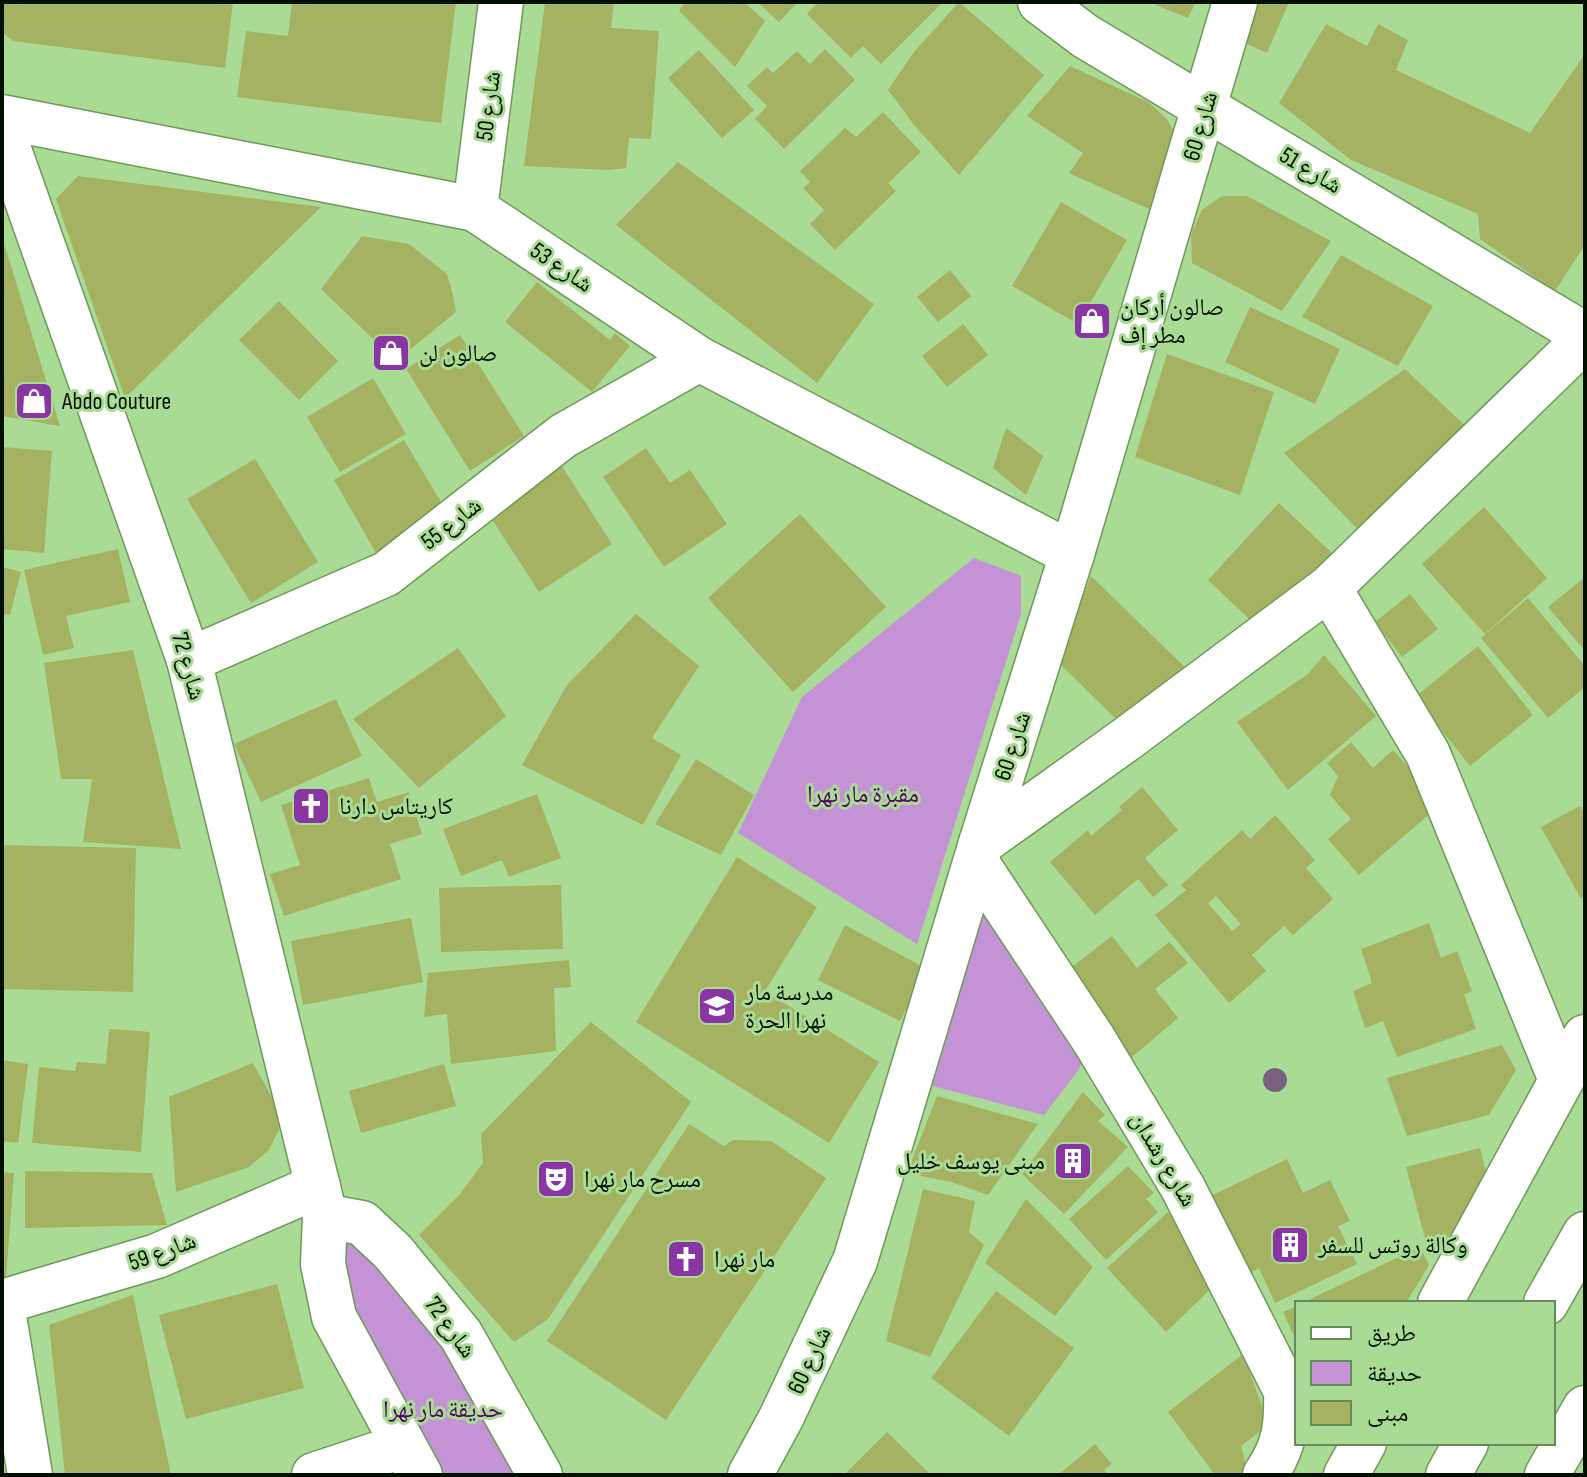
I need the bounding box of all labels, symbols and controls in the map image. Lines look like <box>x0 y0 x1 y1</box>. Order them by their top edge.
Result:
street label: شارع 50 <box>470 70 507 142</box>
street label: شارع 60 <box>1177 88 1224 164</box>
street label: شارع 51 <box>1274 141 1347 200</box>
street label: شارع 53 <box>525 236 598 299</box>
place label: صالون أركان مطر إف <box>1120 293 1224 350</box>
shop icon: صالون أركان مطر إف <box>1071 300 1113 342</box>
shop icon: صالون لن <box>370 332 412 374</box>
place label: صالون لن <box>419 339 497 368</box>
shop icon: Abdo Couture <box>13 380 55 422</box>
place label: Abdo Couture <box>61 387 171 416</box>
street label: شارع 55 <box>415 491 487 556</box>
street label: شارع 72 <box>165 629 212 703</box>
street label: شارع 60 <box>988 708 1037 784</box>
park label: مقبرة مار نهرا <box>807 780 919 809</box>
church icon: كاريتاس دارنا <box>290 785 332 827</box>
place label: كاريتاس دارنا <box>339 792 453 821</box>
place label: مدرسة مار نهرا الحرة <box>744 978 833 1035</box>
school or university icon: مدرسة مار نهرا الحرة <box>696 985 738 1027</box>
street label: شارع رشدان <box>1124 1107 1203 1212</box>
building icon: مبنى يوسف خليل <box>1052 1140 1094 1182</box>
place label: مبنى يوسف خليل <box>897 1147 1045 1176</box>
theatre icon: مسرح مار نهرا <box>535 1158 577 1200</box>
place label: مسرح مار نهرا <box>584 1165 701 1194</box>
building icon: وكالة روتس للسفر <box>1269 1224 1311 1266</box>
street label: شارع 59 <box>124 1226 200 1277</box>
place label: وكالة روتس للسفر <box>1317 1231 1468 1260</box>
church icon: مار نهرا <box>665 1238 707 1280</box>
place label: مار نهرا <box>714 1245 775 1274</box>
street label: شارع 72 <box>419 1291 483 1364</box>
legend <box>1295 1301 1555 1445</box>
text: طريق <box>1367 1319 1416 1348</box>
street label: شارع 60 <box>781 1322 838 1398</box>
text: حديقة <box>1367 1359 1422 1388</box>
park label: حديقة مار نهرا <box>383 1395 503 1424</box>
text: مبنى <box>1367 1399 1408 1428</box>

